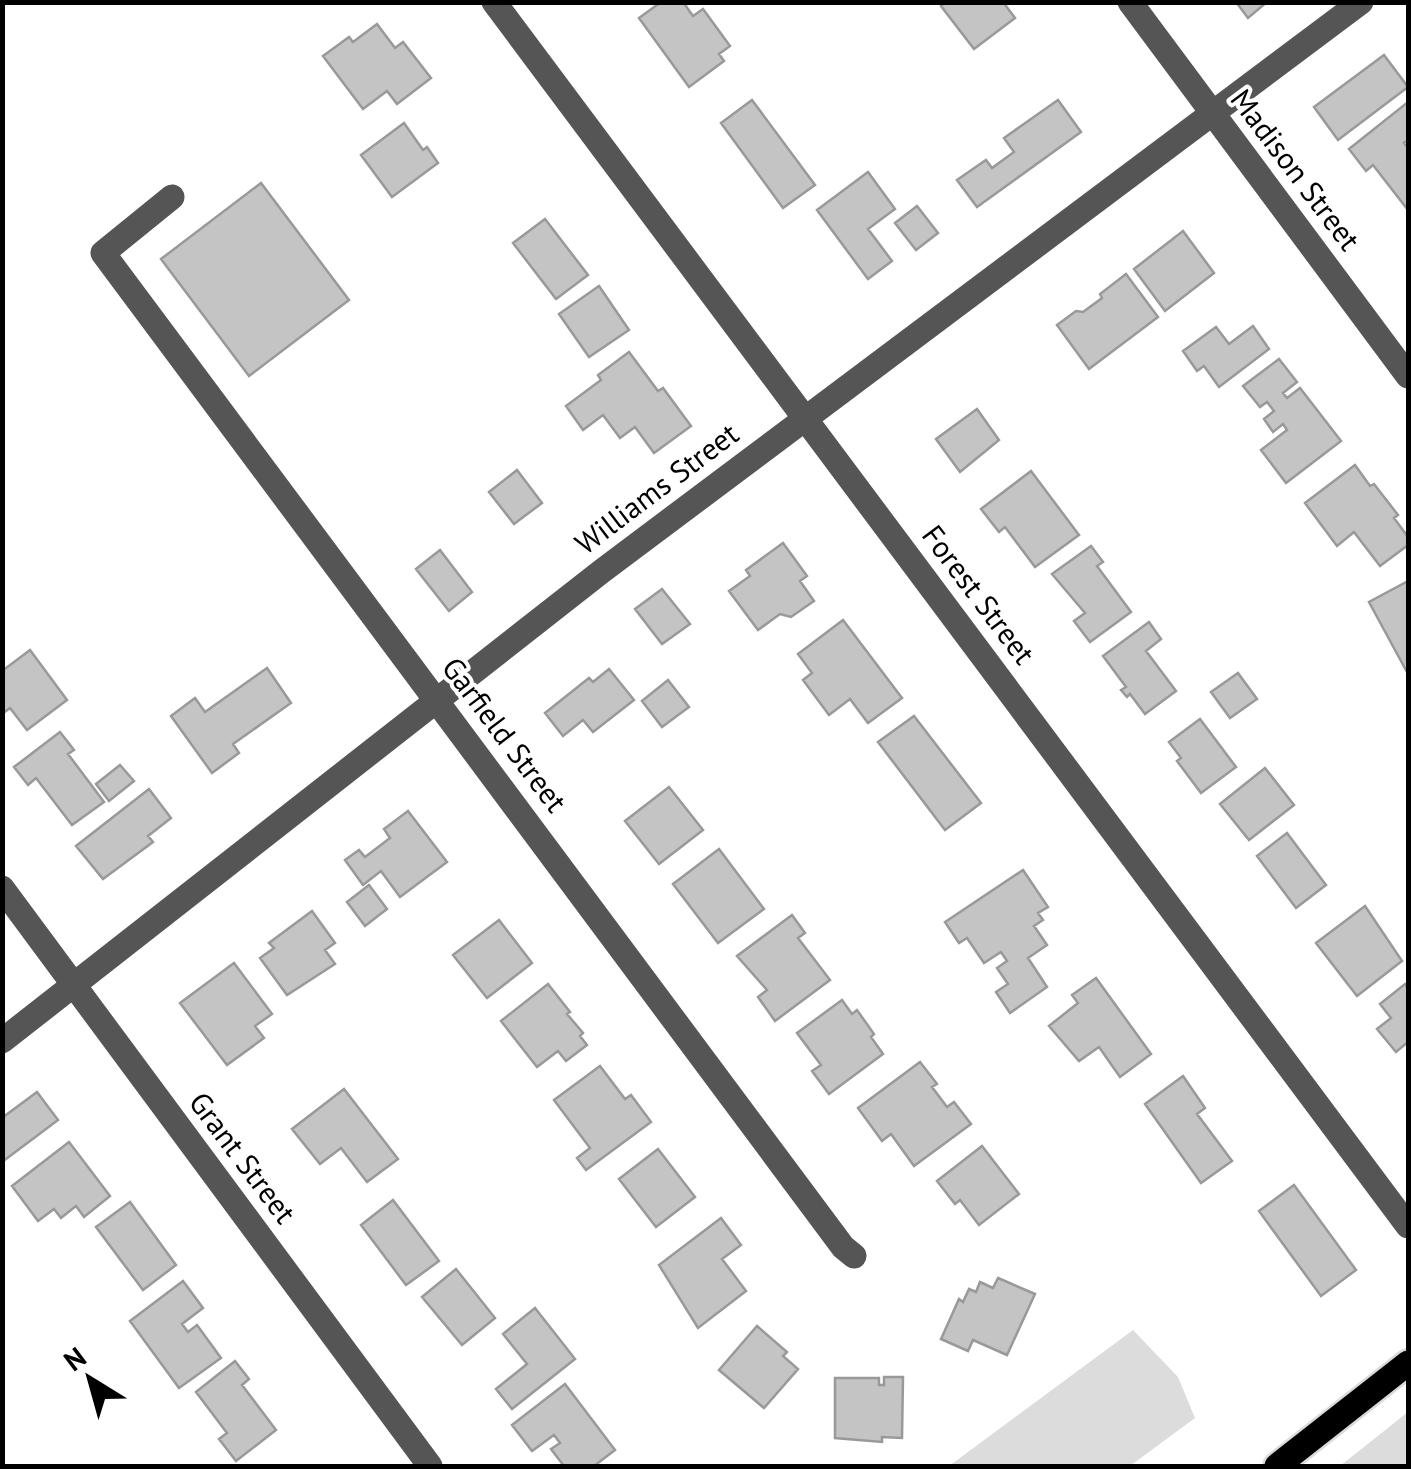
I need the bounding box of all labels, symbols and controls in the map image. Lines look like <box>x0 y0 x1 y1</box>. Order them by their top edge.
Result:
street label: Madison Street <box>1223 80 1370 258</box>
street label: Williams Street <box>567 414 746 562</box>
street label: Forest Street <box>914 517 1044 672</box>
street label: Garfield Street <box>434 649 576 819</box>
street label: Grant Street <box>181 1084 305 1231</box>
north arrow <box>40 1329 140 1429</box>
text: N <box>56 1338 93 1379</box>

